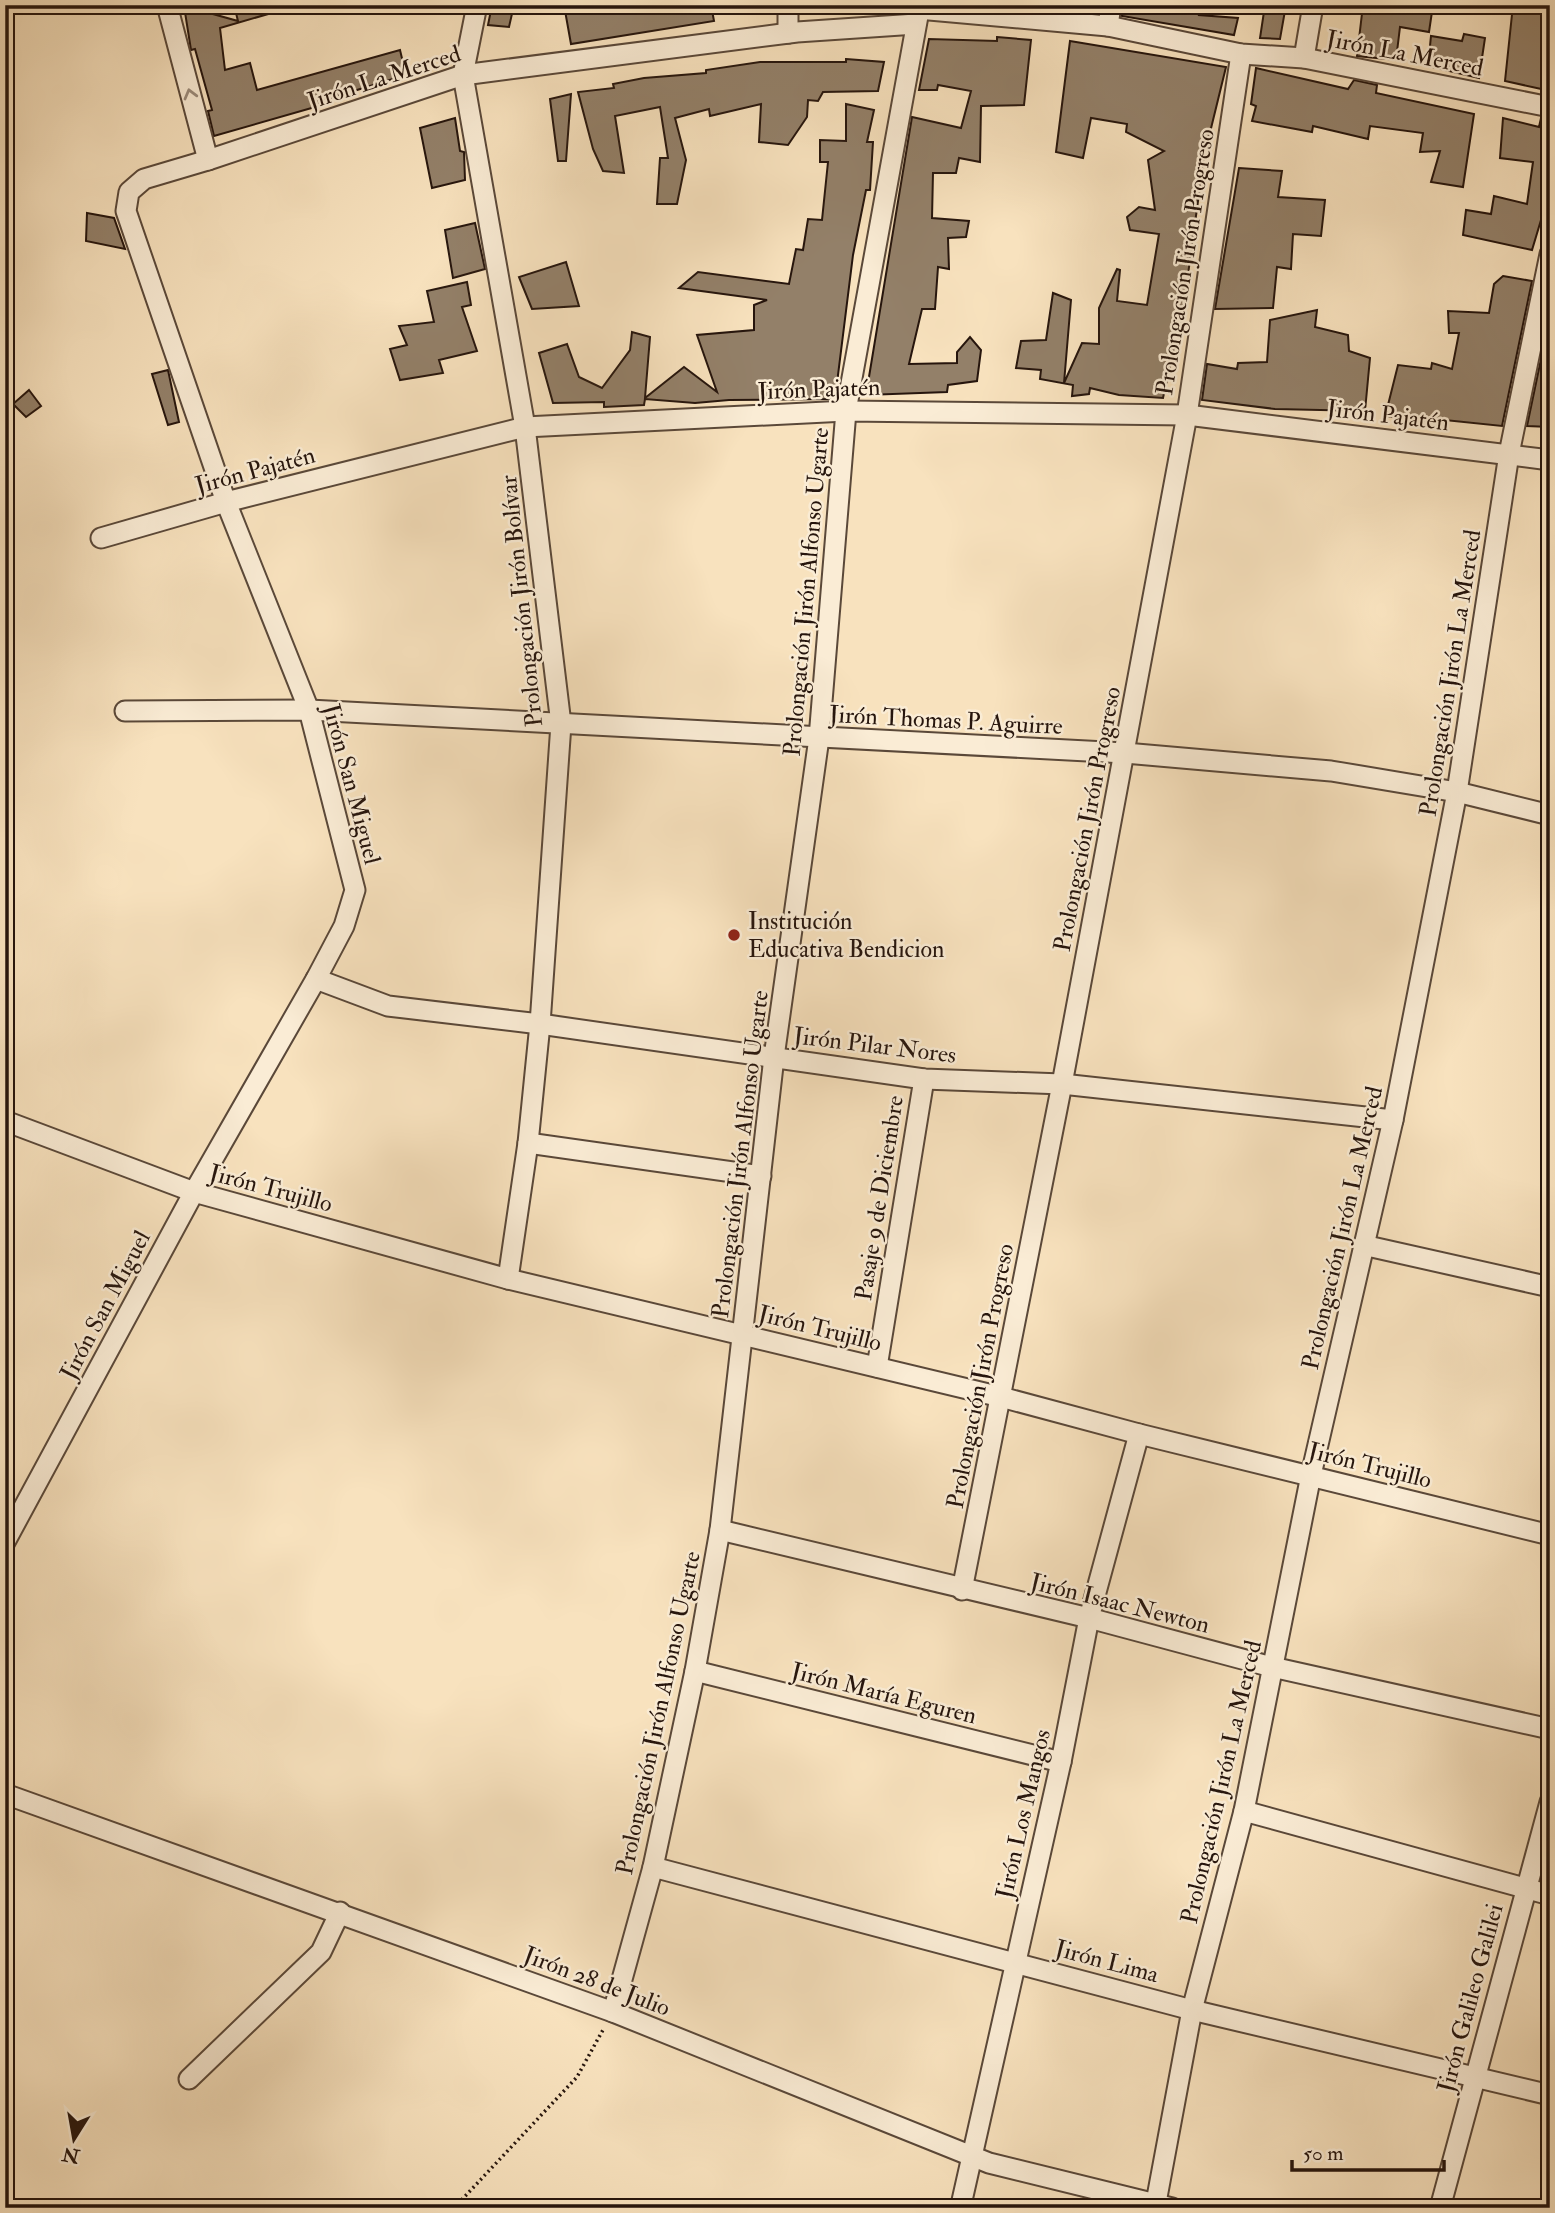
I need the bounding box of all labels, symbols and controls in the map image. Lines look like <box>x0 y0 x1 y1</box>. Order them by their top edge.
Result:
street label: Jirón La Merced <box>1323 23 1486 84</box>
street label: Jirón La Merced <box>303 38 465 117</box>
one-way arrow <box>184 89 198 101</box>
street label: Prolongación Jirón Progreso <box>1149 127 1222 397</box>
street label: Jirón Pajatén <box>756 372 881 407</box>
street label: Jirón Pajatén <box>1324 393 1451 438</box>
street label: Prolongación Jirón Alfonso Ugarte <box>777 426 836 758</box>
street label: Jirón Pajatén <box>191 440 318 502</box>
street label: Prolongación Jirón Bolívar <box>493 473 550 728</box>
street label: Prolongación Jirón La Merced <box>1413 527 1489 819</box>
street label: Prolongación Jirón Progreso <box>1047 684 1128 954</box>
street label: Jirón Thomas P. Aguirre <box>827 699 1064 742</box>
street label: Jirón San Miguel <box>315 700 388 868</box>
place label: Institución Educativa Bendicion <box>748 906 944 965</box>
marker: Institución Educativa Bendicion <box>726 927 742 943</box>
street label: Prolongación Jirón Alfonso Ugarte <box>705 988 776 1320</box>
street label: Jirón Pilar Nores <box>791 1020 958 1071</box>
street label: Prolongación Jirón La Merced <box>1295 1083 1390 1373</box>
street label: Pasaje 9 de Diciembre <box>848 1093 911 1303</box>
street label: Jirón Trujillo <box>205 1157 336 1220</box>
street label: Jirón San Miguel <box>53 1225 158 1386</box>
street label: Prolongación Jirón Progreso <box>940 1241 1021 1511</box>
street label: Jirón Trujillo <box>754 1298 885 1359</box>
street label: Jirón Trujillo <box>1304 1435 1435 1496</box>
street label: Prolongación Jirón Alfonso Ugarte <box>609 1548 708 1878</box>
street label: Jirón Isaac Newton <box>1026 1566 1213 1641</box>
street label: Prolongación Jirón La Merced <box>1174 1637 1269 1927</box>
street label: Jirón María Eguren <box>787 1655 980 1732</box>
street label: Jirón Los Mangos <box>989 1726 1058 1903</box>
street label: Jirón Galileo Galilei <box>1430 1900 1511 2097</box>
street label: Jirón Lima <box>1051 1933 1163 1990</box>
street label: Jirón 28 de Julio <box>518 1939 675 2024</box>
north arrow <box>38 2104 108 2174</box>
scale bar <box>1292 2129 1445 2173</box>
text: 50 m <box>1303 2140 1344 2167</box>
text: N <box>59 2141 83 2168</box>

